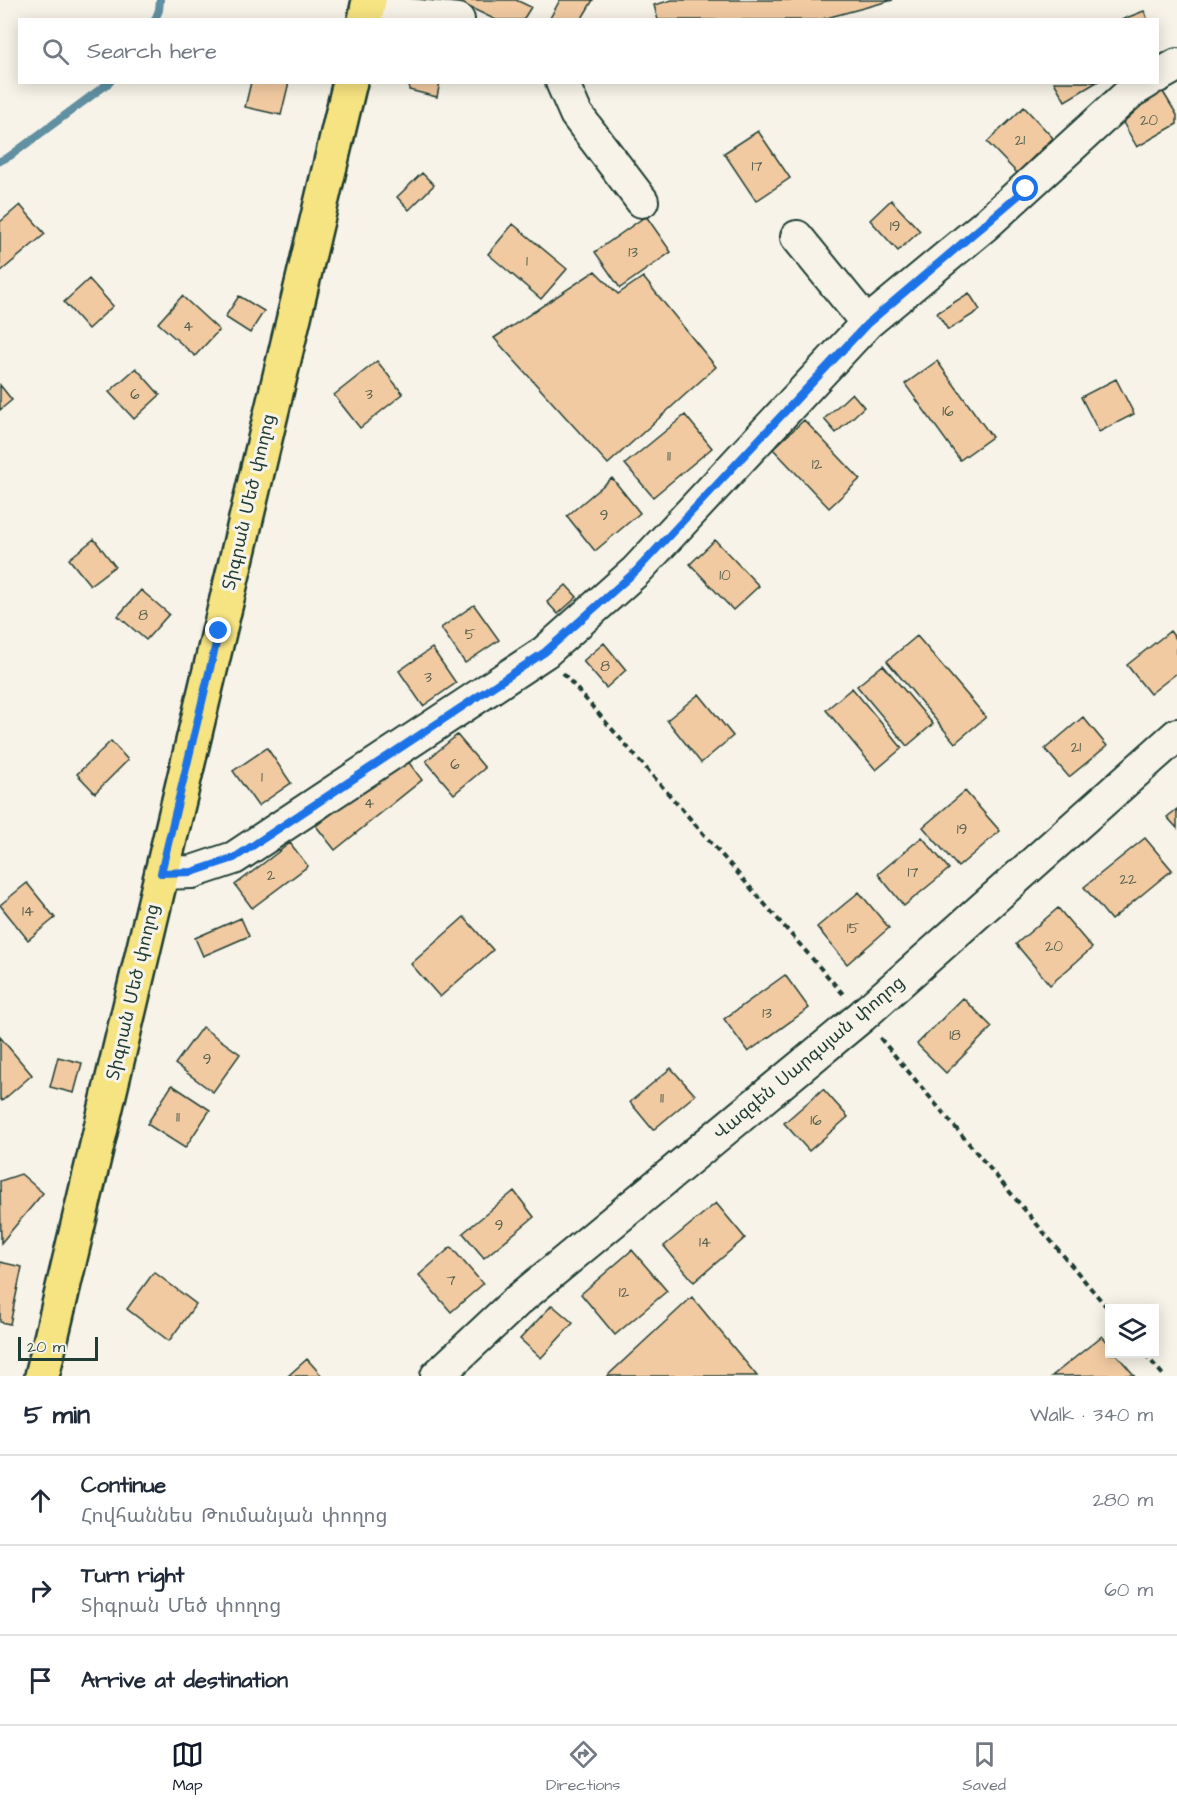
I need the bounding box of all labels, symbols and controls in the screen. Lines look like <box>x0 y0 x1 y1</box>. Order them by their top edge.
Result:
search box <box>18 18 1159 84</box>
icon: search <box>39 35 72 68</box>
text: Search here <box>87 36 217 67</box>
house number: 20 <box>1140 110 1159 131</box>
house number: 21 <box>1015 130 1025 151</box>
house number: 17 <box>751 156 763 177</box>
route start <box>1012 175 1038 201</box>
house number: 19 <box>890 216 900 237</box>
house number: 13 <box>628 242 638 263</box>
house number: 1 <box>526 251 528 272</box>
house number: 4 <box>183 316 193 337</box>
house number: 6 <box>130 384 140 405</box>
house number: 3 <box>365 384 373 405</box>
house number: 16 <box>942 401 954 422</box>
street label: Տիգրան Մեծ փողոց <box>217 411 281 593</box>
house number: 11 <box>667 446 671 467</box>
house number: 12 <box>812 454 823 475</box>
house number: 9 <box>600 505 608 526</box>
house number: 10 <box>719 565 731 586</box>
house number: 8 <box>138 605 148 626</box>
route end <box>205 617 231 643</box>
house number: 5 <box>465 624 476 645</box>
house number: 8 <box>600 656 610 677</box>
house number: 3 <box>424 667 432 688</box>
house number: 21 <box>1071 737 1081 758</box>
house number: 6 <box>450 754 460 775</box>
house number: 1 <box>261 767 263 788</box>
house number: 4 <box>364 793 374 814</box>
house number: 19 <box>957 819 967 840</box>
house number: 17 <box>907 862 919 883</box>
house number: 2 <box>267 865 276 886</box>
house number: 22 <box>1119 869 1137 890</box>
house number: 14 <box>22 901 34 922</box>
street label: Տիգրան Մեծ փողոց <box>101 901 165 1083</box>
house number: 15 <box>847 918 860 939</box>
house number: 20 <box>1045 936 1064 957</box>
street label: Վազգեն Սարգսյան փողոց <box>708 970 910 1146</box>
house number: 13 <box>762 1003 772 1024</box>
house number: 18 <box>949 1025 961 1046</box>
house number: 9 <box>203 1049 211 1070</box>
house number: 11 <box>660 1088 664 1109</box>
house number: 11 <box>176 1107 180 1128</box>
house number: 16 <box>810 1110 822 1131</box>
house number: 9 <box>495 1215 503 1236</box>
house number: 14 <box>699 1232 711 1253</box>
house number: 7 <box>446 1270 456 1291</box>
house number: 12 <box>619 1282 630 1303</box>
map controls <box>1105 1304 1159 1358</box>
button: layers <box>1105 1304 1159 1358</box>
scale bar <box>18 1334 98 1362</box>
text: 20 m <box>27 1336 65 1358</box>
text: 5 min <box>24 1397 90 1433</box>
text: Walk · 340 m <box>1030 1401 1153 1429</box>
text: Continue <box>81 1470 166 1501</box>
icon: ahead <box>24 1484 57 1517</box>
text: 280 m <box>1092 1486 1153 1514</box>
text: Հովհաննես Թումանյան փողոց <box>81 1502 387 1530</box>
text: Turn right <box>81 1560 184 1591</box>
icon: right <box>24 1574 57 1607</box>
text: 60 m <box>1104 1576 1153 1604</box>
text: Տիգրան Մեծ փողոց <box>81 1592 281 1620</box>
icon: arrive <box>24 1664 57 1697</box>
text: Arrive at destination <box>81 1665 288 1696</box>
tab: Map <box>171 1738 204 1796</box>
tab: Directions <box>546 1738 620 1796</box>
tab: Saved <box>962 1738 1006 1796</box>

